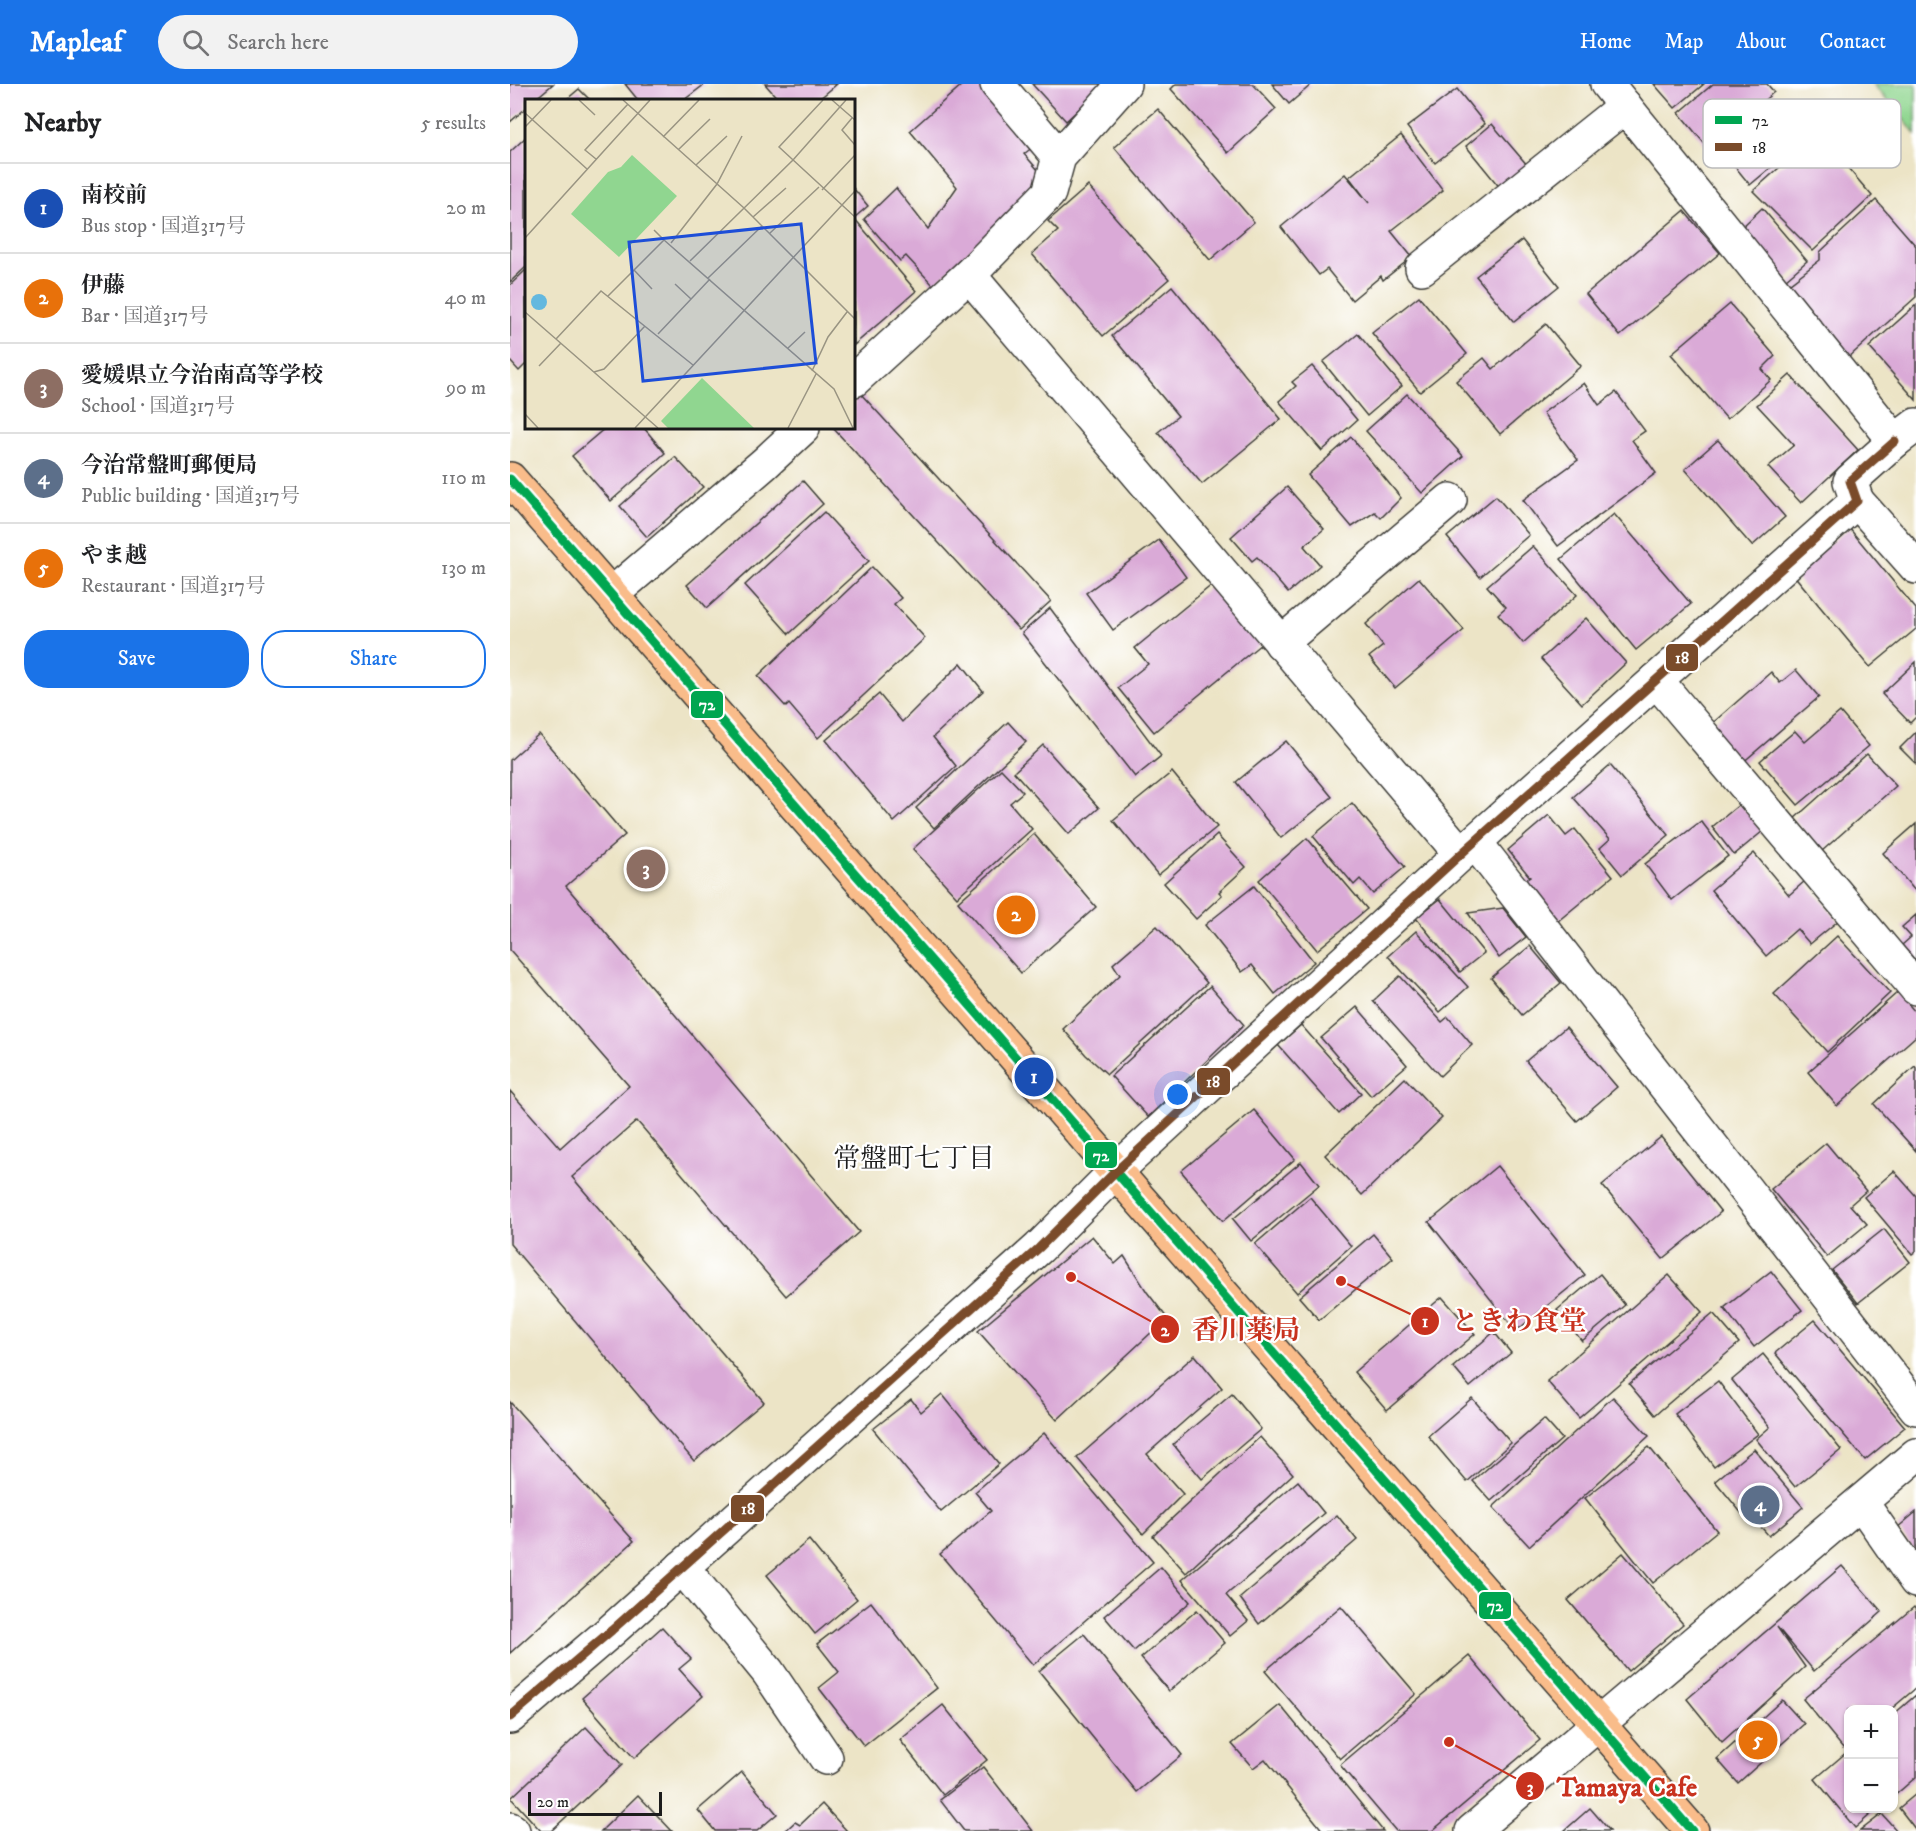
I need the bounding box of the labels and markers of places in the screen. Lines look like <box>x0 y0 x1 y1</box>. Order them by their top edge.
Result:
pin: 3 <box>626 846 666 892</box>
pin: 2 <box>996 892 1036 938</box>
pin: 1 <box>1014 1054 1054 1100</box>
callout: ときわ食堂 <box>1410 1298 1599 1343</box>
callout: 香川薬局 <box>1150 1307 1312 1352</box>
pin: 4 <box>1740 1482 1780 1528</box>
pin: 5 <box>1738 1718 1778 1762</box>
callout: Tamaya Cafe <box>1515 1764 1709 1809</box>

